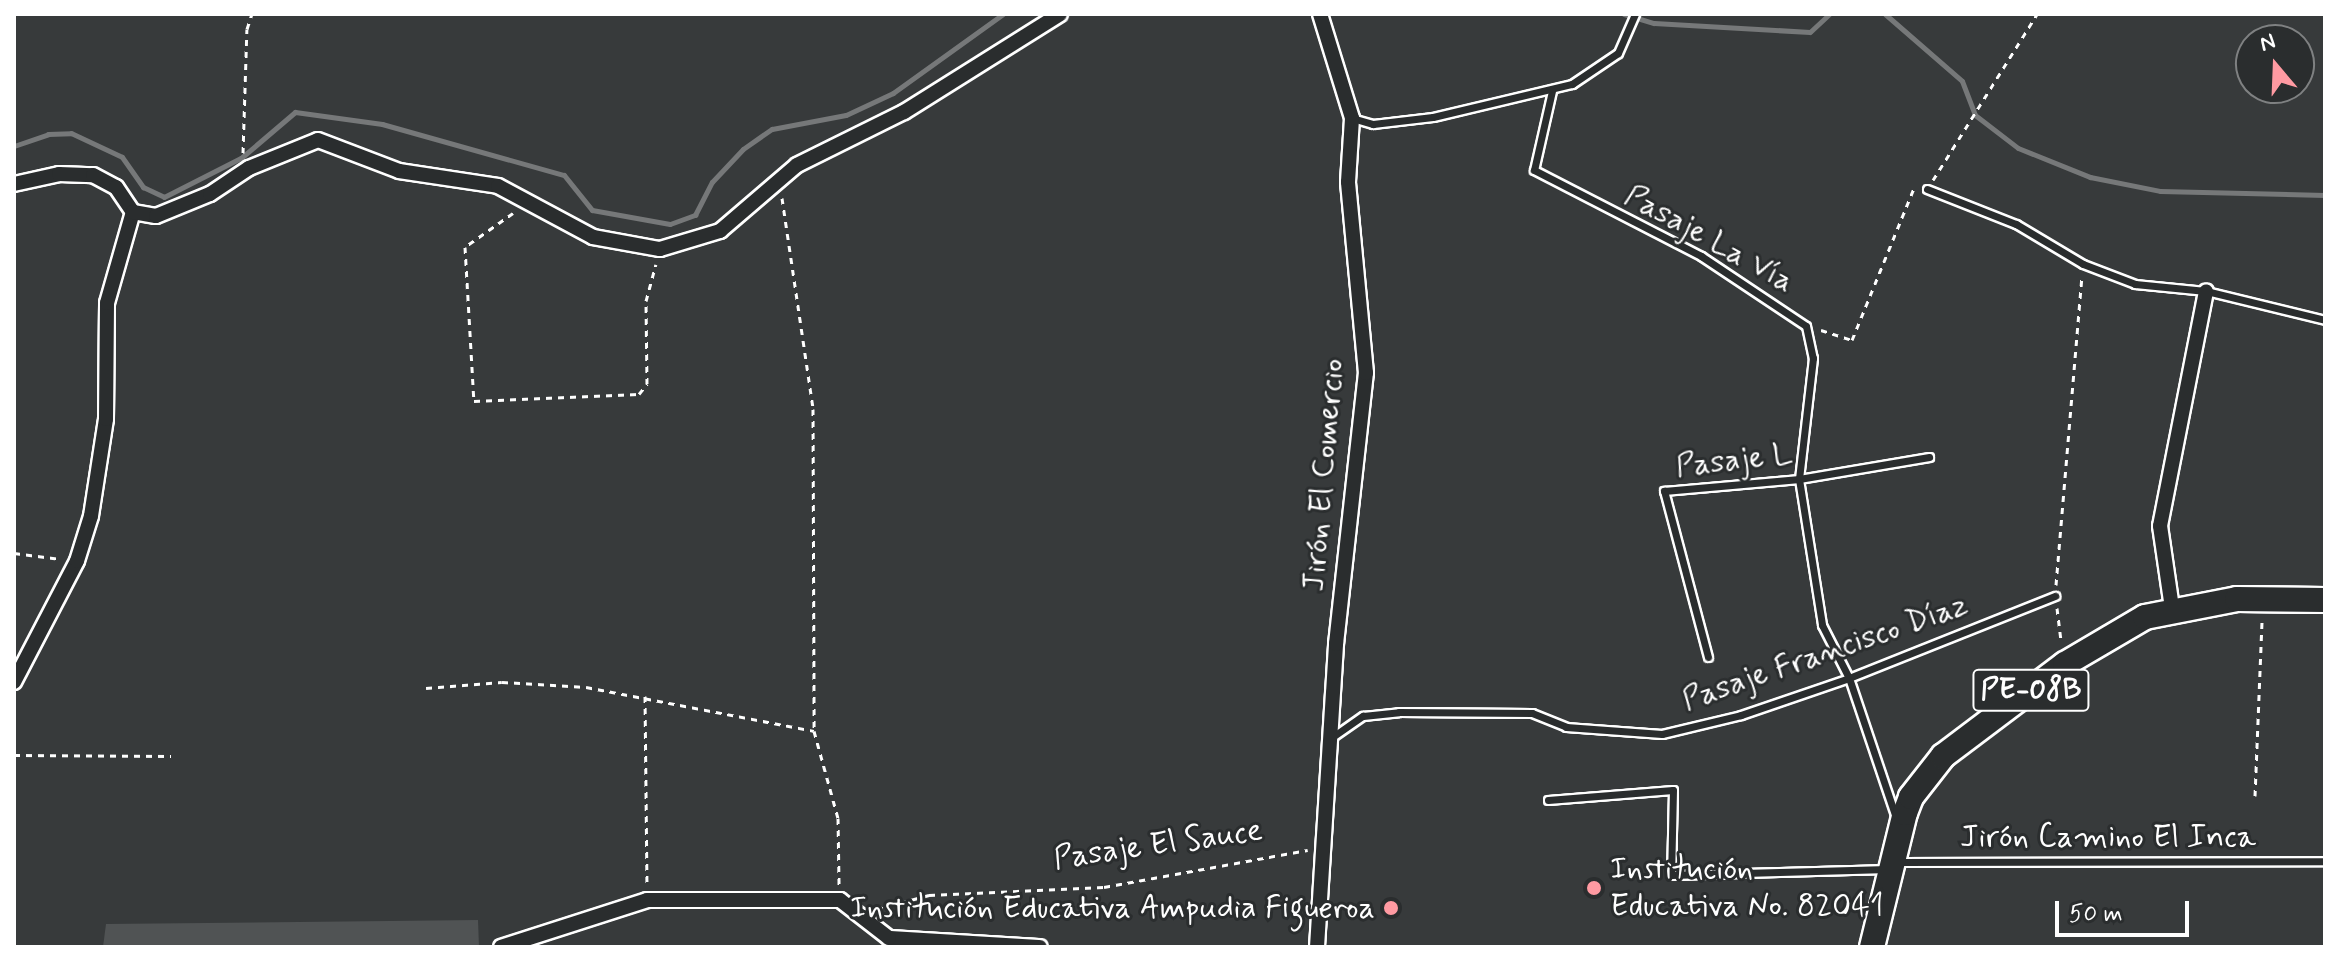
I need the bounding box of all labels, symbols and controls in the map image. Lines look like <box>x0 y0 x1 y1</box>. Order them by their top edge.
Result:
north arrow <box>2235 24 2315 104</box>
text: N <box>2256 28 2279 59</box>
street label: Pasaje La Vía <box>1617 177 1801 301</box>
street label: Jirón El Comercio <box>1294 353 1354 597</box>
street label: Pasaje L <box>1674 436 1794 486</box>
street label: Pasaje Francisco Díaz <box>1677 586 1973 720</box>
road number: PE-08B <box>1971 664 2091 716</box>
street label: Pasaje El Sauce <box>1053 812 1263 878</box>
street label: Jirón Camino El Inca <box>1959 818 2257 856</box>
place label: Institución Educativa No. 82041 <box>1610 851 1884 926</box>
marker: Institución Educativa No. 82041 <box>1585 879 1603 897</box>
scale bar <box>2059 885 2193 935</box>
place label: Institución Educativa Ampudia Figueroa <box>856 889 1375 927</box>
marker: Institución Educativa Ampudia Figueroa <box>1382 899 1400 917</box>
text: 50 m <box>2069 899 2123 930</box>

